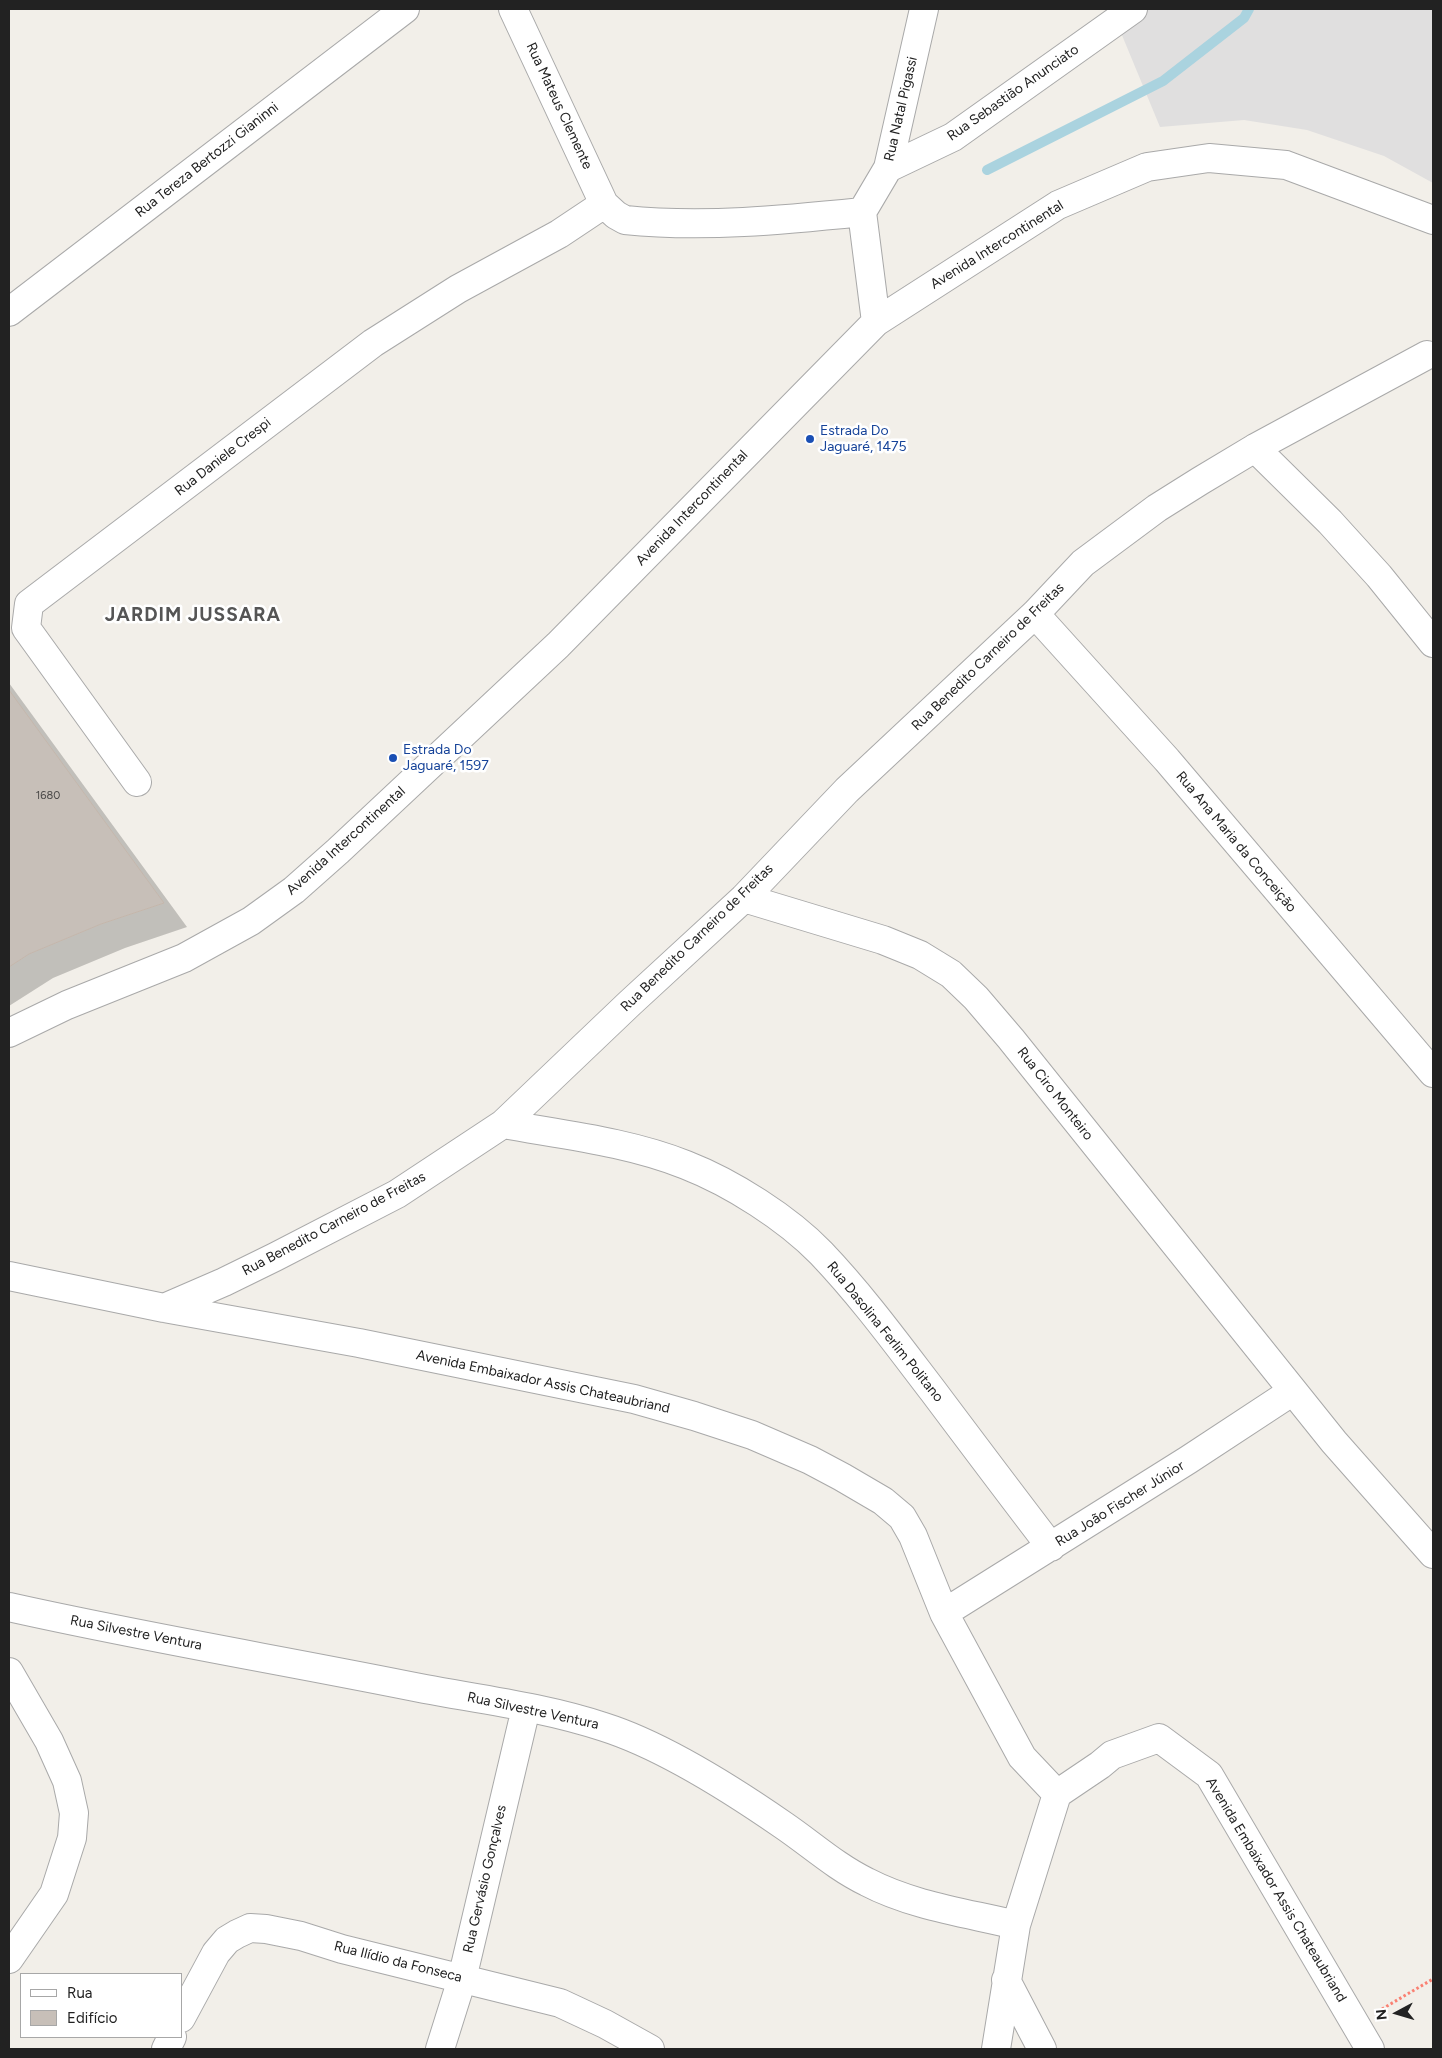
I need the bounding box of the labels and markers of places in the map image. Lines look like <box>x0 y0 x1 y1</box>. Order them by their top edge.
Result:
place label: Estrada Do Jaguaré, 1475 <box>820 423 907 456</box>
marker: Estrada Do Jaguaré, 1475 <box>804 433 816 445</box>
place label: Estrada Do Jaguaré, 1597 <box>403 742 489 774</box>
marker: Estrada Do Jaguaré, 1597 <box>387 752 399 764</box>

